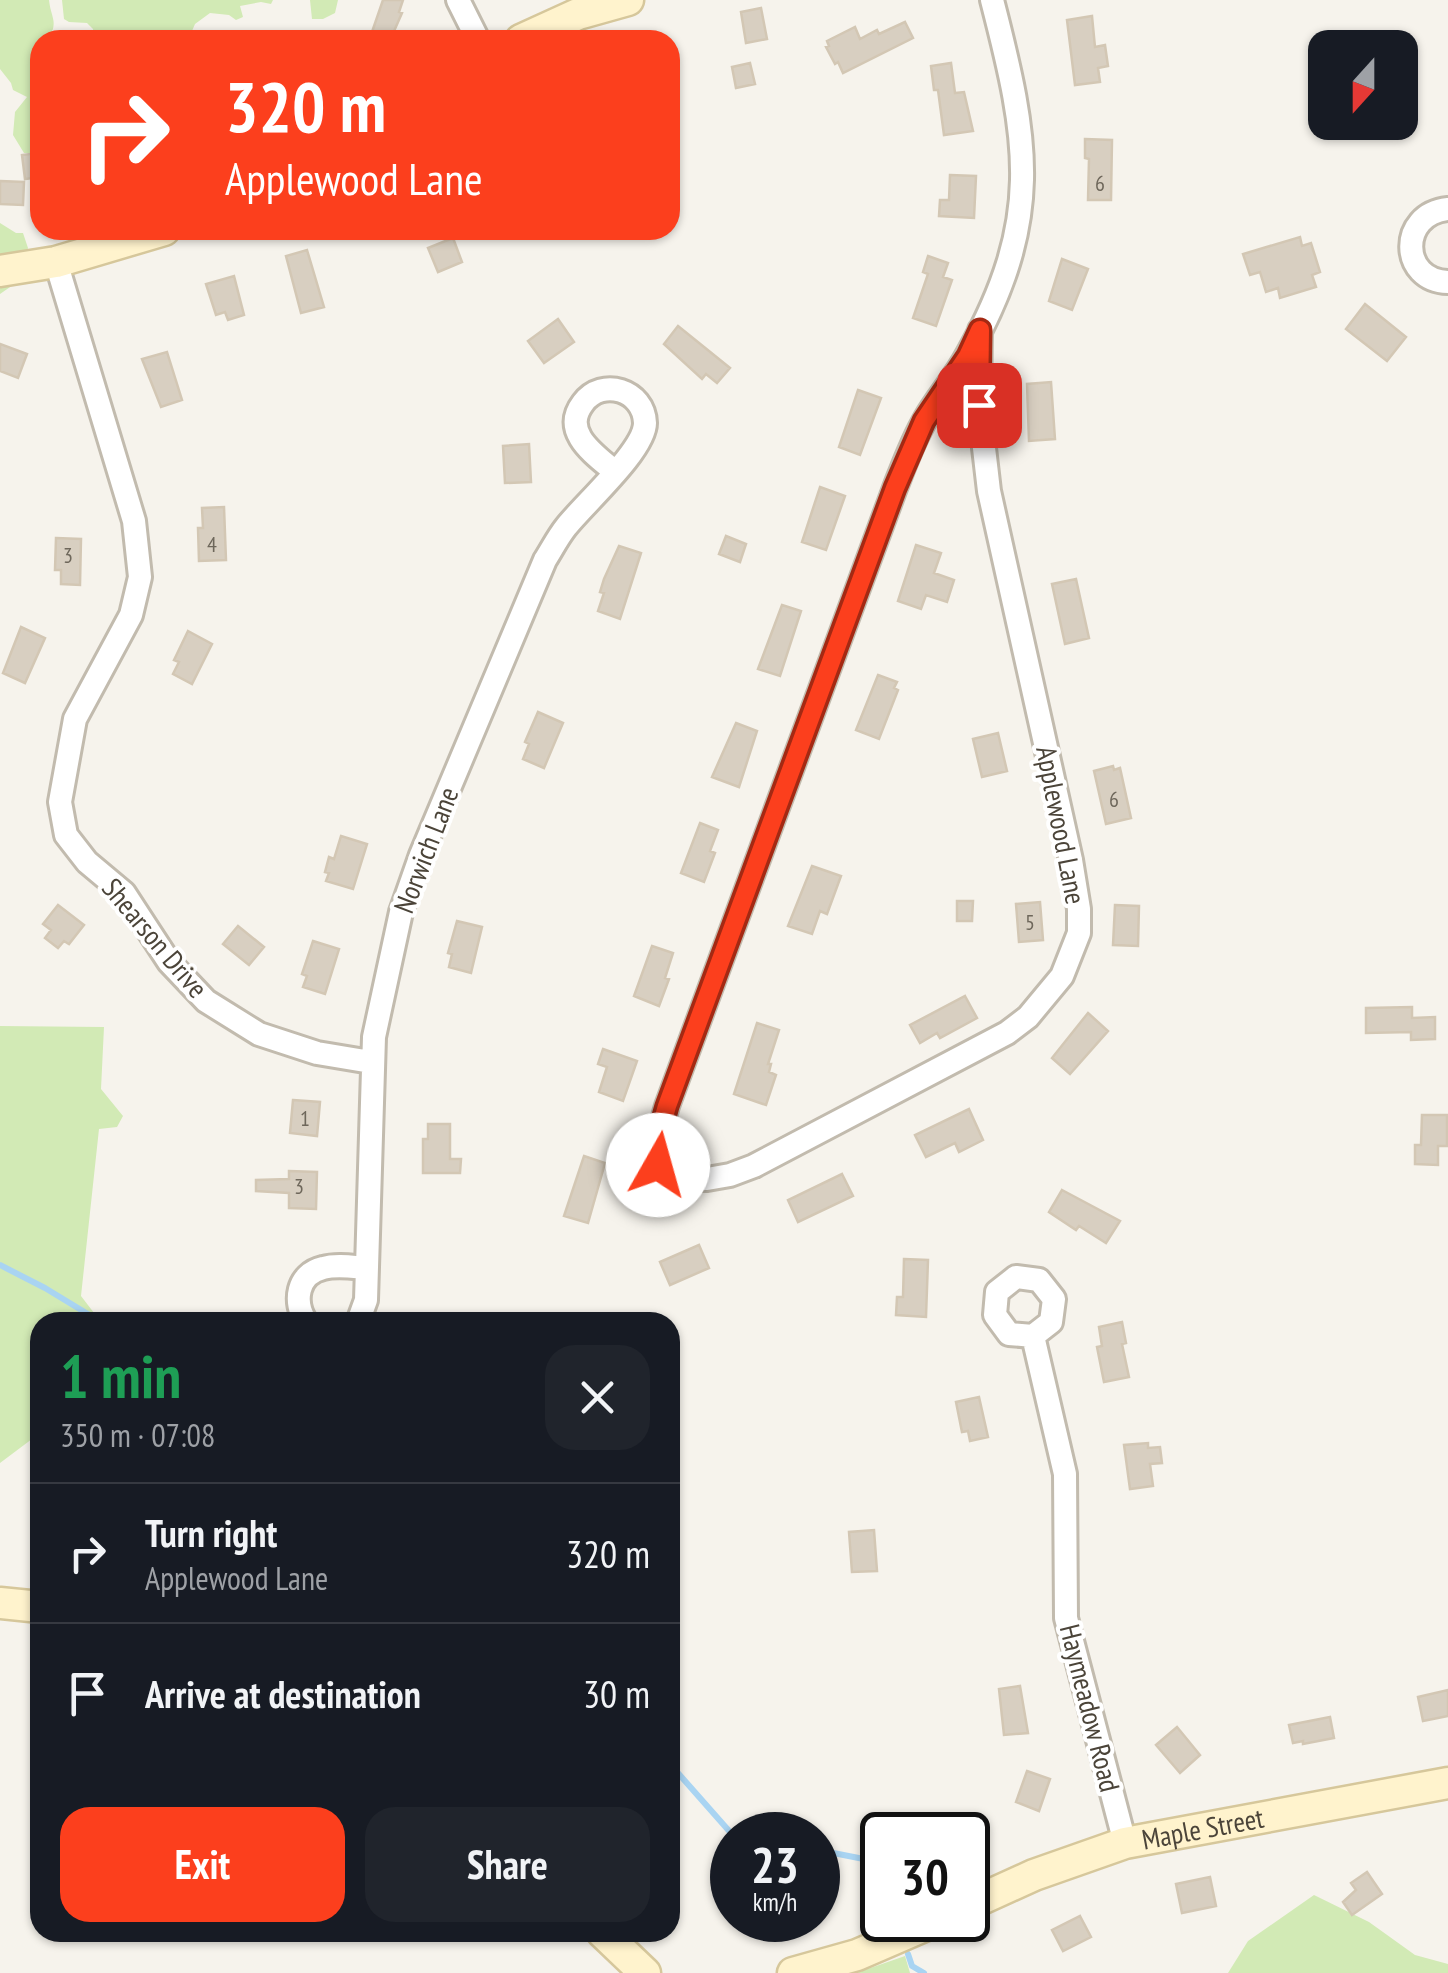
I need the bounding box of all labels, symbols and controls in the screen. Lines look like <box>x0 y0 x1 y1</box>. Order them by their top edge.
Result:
north arrow <box>1308 30 1418 140</box>
map controls <box>1308 30 1418 140</box>
text: 320 m <box>225 61 386 151</box>
icon: right <box>60 70 190 200</box>
text: Applewood Lane <box>225 149 483 207</box>
house number: 6 <box>1095 169 1105 197</box>
pin <box>937 363 1022 448</box>
icon: arrive <box>952 378 1007 433</box>
house number: 4 <box>207 530 217 558</box>
house number: 3 <box>63 541 73 569</box>
street label: Applewood Lane <box>1028 743 1095 907</box>
street label: Norwich Lane <box>385 782 466 918</box>
house number: 6 <box>1109 785 1119 813</box>
street label: Shearson Drive <box>94 870 216 1005</box>
house number: 5 <box>1025 908 1035 936</box>
house number: 1 <box>300 1104 310 1132</box>
position arrow <box>606 1113 710 1217</box>
house number: 3 <box>294 1172 304 1200</box>
text: 1 min <box>60 1337 181 1415</box>
button: close <box>545 1345 650 1450</box>
text: 350 m · 07:08 <box>60 1414 215 1456</box>
text: Turn right <box>145 1508 277 1557</box>
icon: right <box>60 1526 115 1581</box>
text: 320 m <box>566 1529 650 1578</box>
text: Applewood Lane <box>145 1557 328 1599</box>
street label: Haymeadow Road <box>1052 1620 1129 1796</box>
icon: arrive <box>60 1666 115 1721</box>
text: Arrive at destination <box>145 1669 421 1718</box>
text: 30 m <box>583 1669 650 1718</box>
street label: Maple Street <box>1139 1799 1267 1858</box>
button: Exit <box>60 1807 345 1922</box>
button: Share <box>365 1807 650 1922</box>
speed limit sign: 30 <box>860 1812 990 1942</box>
text: 23 <box>751 1832 799 1897</box>
text: km/h <box>753 1886 797 1918</box>

